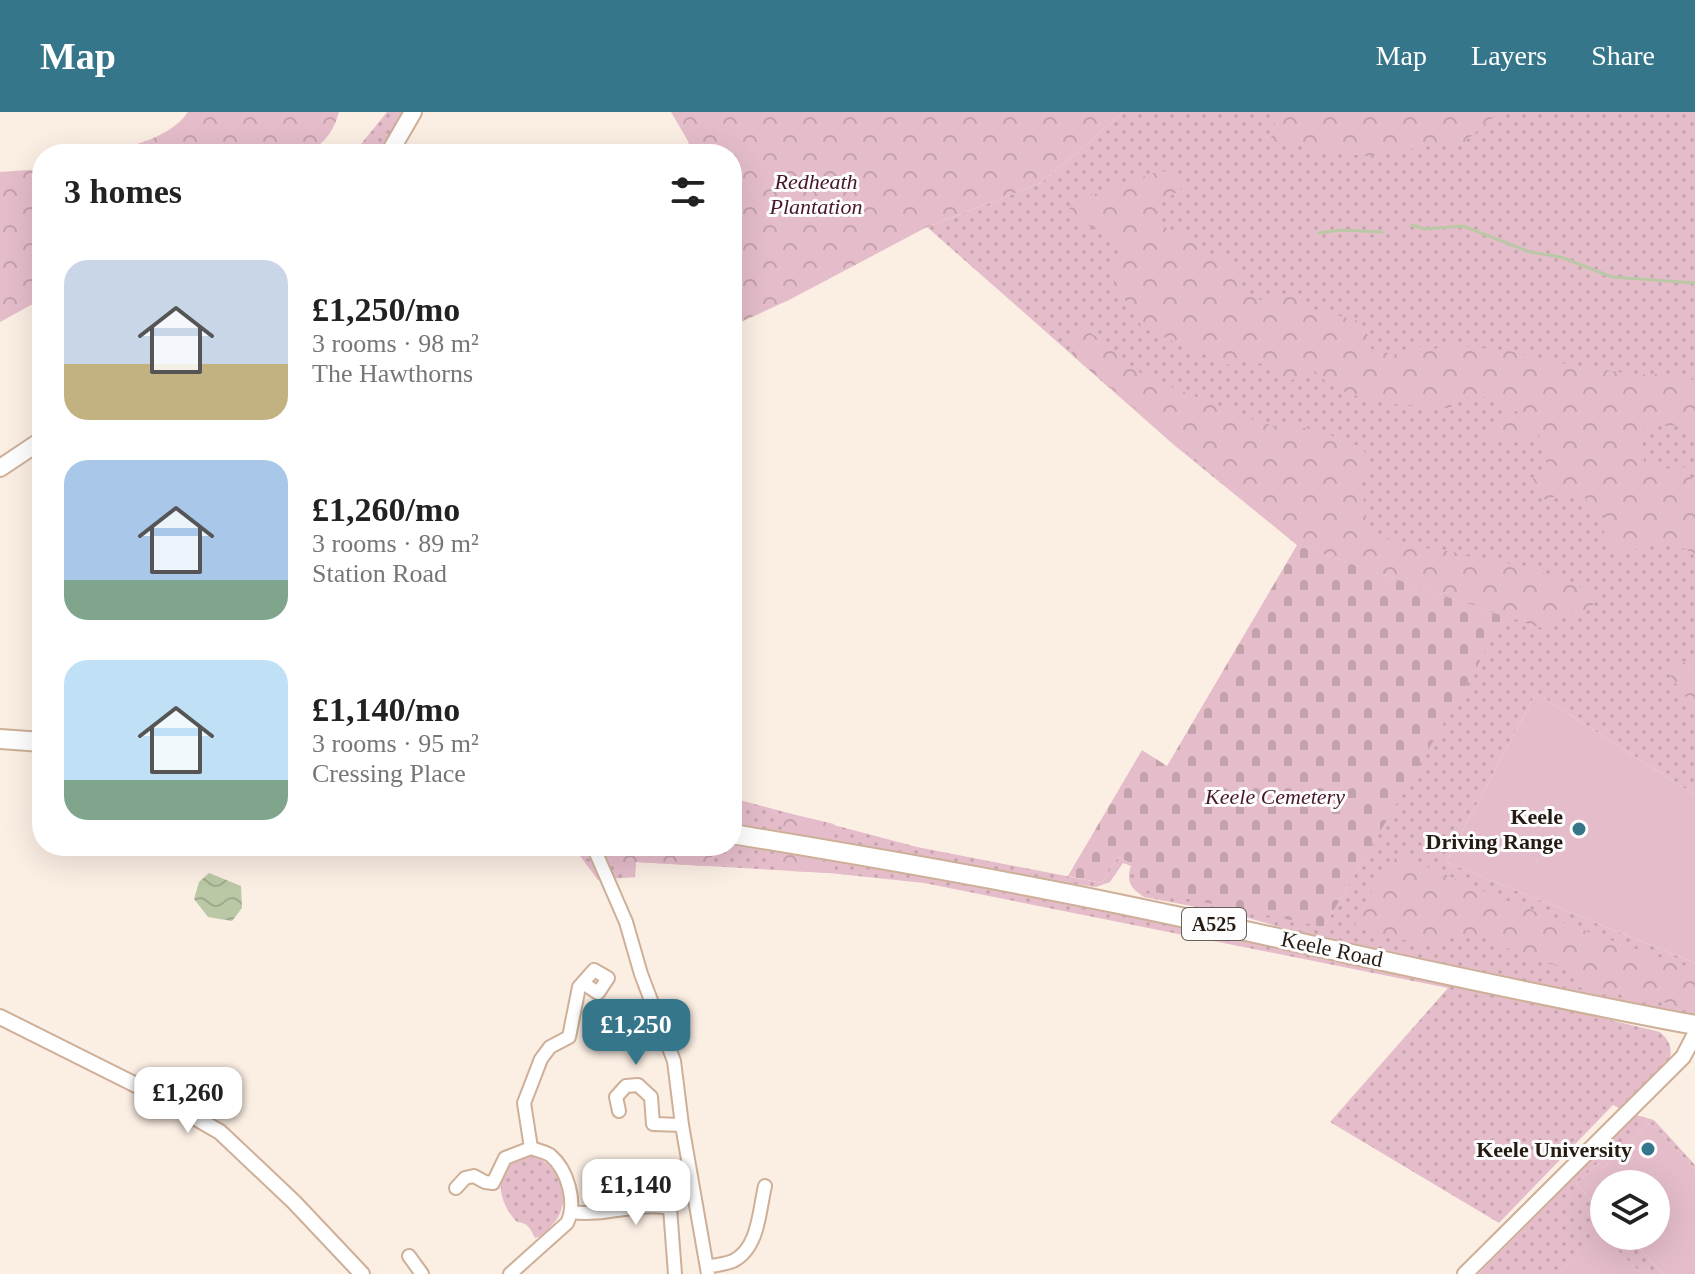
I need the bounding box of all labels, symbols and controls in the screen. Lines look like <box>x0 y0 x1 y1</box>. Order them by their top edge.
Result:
text: Map <box>40 35 116 77</box>
text: Map <box>1376 40 1427 71</box>
text: Layers <box>1471 40 1547 71</box>
text: Share <box>1591 40 1655 71</box>
park label: Redheath Plantation <box>769 169 862 219</box>
icon: filters <box>666 170 710 214</box>
text: 3 homes <box>64 173 182 210</box>
text: £1,250/mo <box>312 291 460 328</box>
icon: home <box>128 292 224 388</box>
text: 3 rooms · 98 m² <box>312 329 479 358</box>
text: The Hawthorns <box>312 359 473 388</box>
text: £1,260/mo <box>312 491 460 528</box>
icon: home <box>128 492 224 588</box>
text: 3 rooms · 89 m² <box>312 529 479 558</box>
text: Station Road <box>312 559 447 588</box>
text: £1,140/mo <box>312 691 460 728</box>
icon: home <box>128 692 224 788</box>
text: 3 rooms · 95 m² <box>312 729 479 758</box>
text: Cressing Place <box>312 759 466 788</box>
park label: Keele Cemetery <box>1204 784 1345 809</box>
place label: Keele Driving Range <box>1426 804 1563 854</box>
marker: Keele Driving Range <box>1570 820 1588 838</box>
road number: A525 <box>1182 908 1246 940</box>
street label: Keele Road <box>1279 926 1385 972</box>
pin: £1,250 <box>571 999 701 1067</box>
text: £1,250 <box>600 1010 672 1039</box>
pin: £1,260 <box>123 1067 253 1135</box>
text: £1,260 <box>152 1078 224 1107</box>
place label: Keele University <box>1476 1137 1632 1162</box>
marker: Keele University <box>1639 1140 1657 1158</box>
pin: £1,140 <box>571 1159 701 1227</box>
text: £1,140 <box>600 1170 672 1199</box>
map controls <box>1590 1170 1670 1250</box>
button: layers <box>1590 1170 1670 1250</box>

